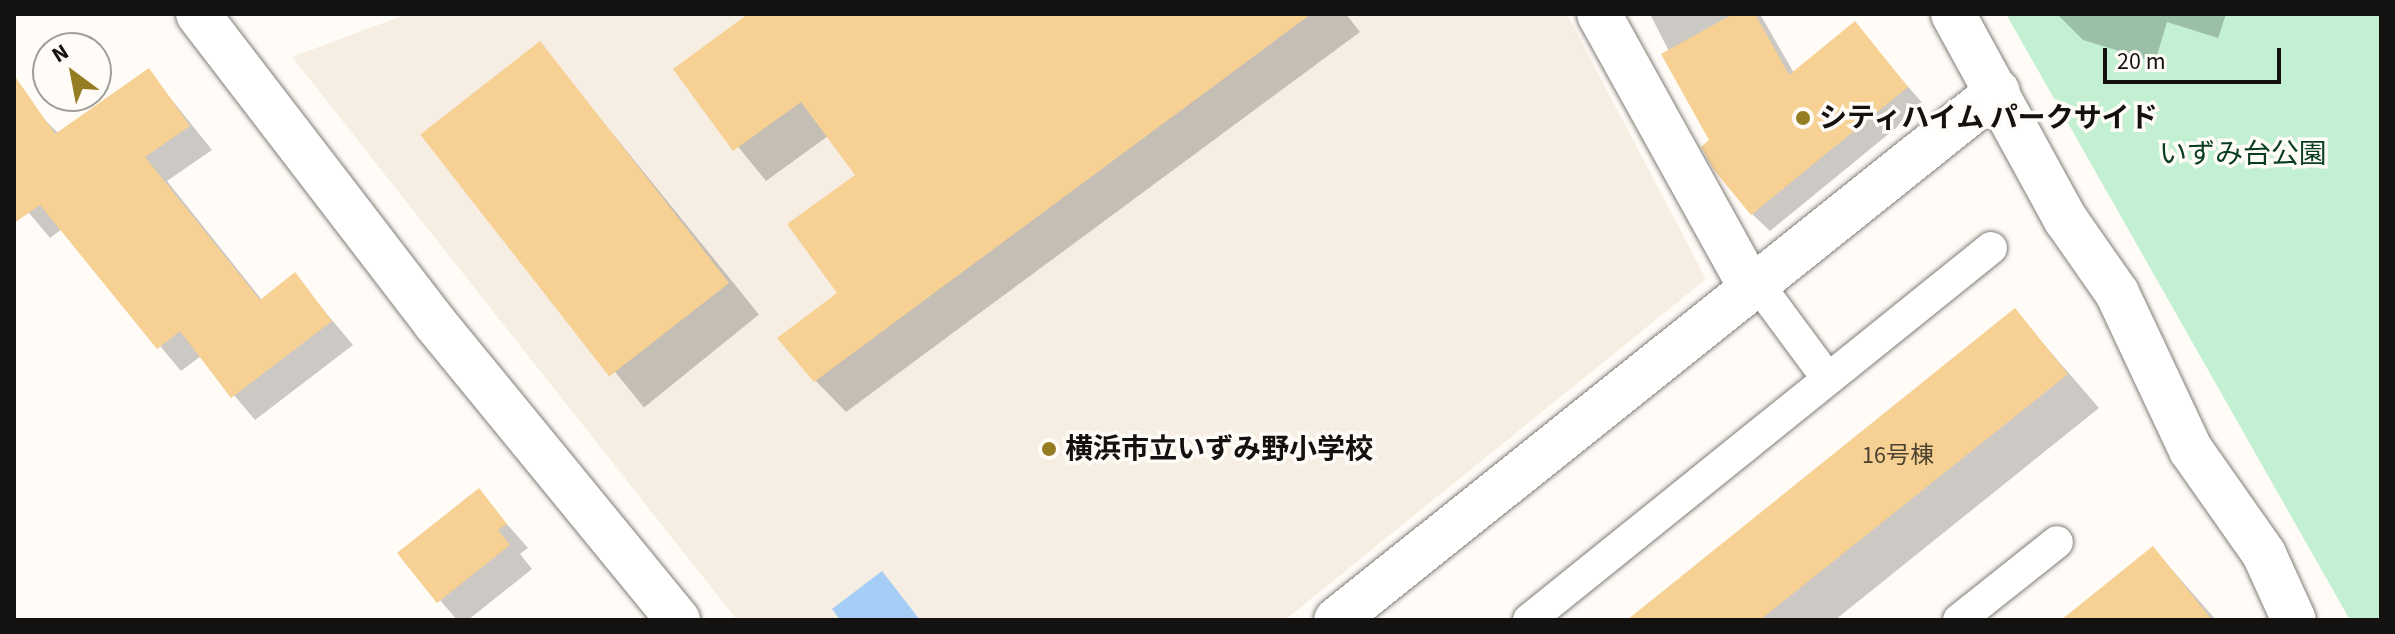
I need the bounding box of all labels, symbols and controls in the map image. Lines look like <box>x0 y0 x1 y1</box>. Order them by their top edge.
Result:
north arrow <box>32 32 112 112</box>
scale bar <box>2107 32 2285 82</box>
text: N <box>46 36 75 71</box>
text: 20 m <box>2117 44 2166 79</box>
place label: シティハイム パークサイド <box>1819 101 2161 135</box>
marker: シティハイム パークサイド <box>1794 109 1812 127</box>
park label: いずみ台公園 <box>2159 137 2327 171</box>
place label: 横浜市立いずみ野小学校 <box>1065 432 1373 466</box>
marker: 横浜市立いずみ野小学校 <box>1040 440 1058 458</box>
house number: 16号棟 <box>1862 442 1934 470</box>

